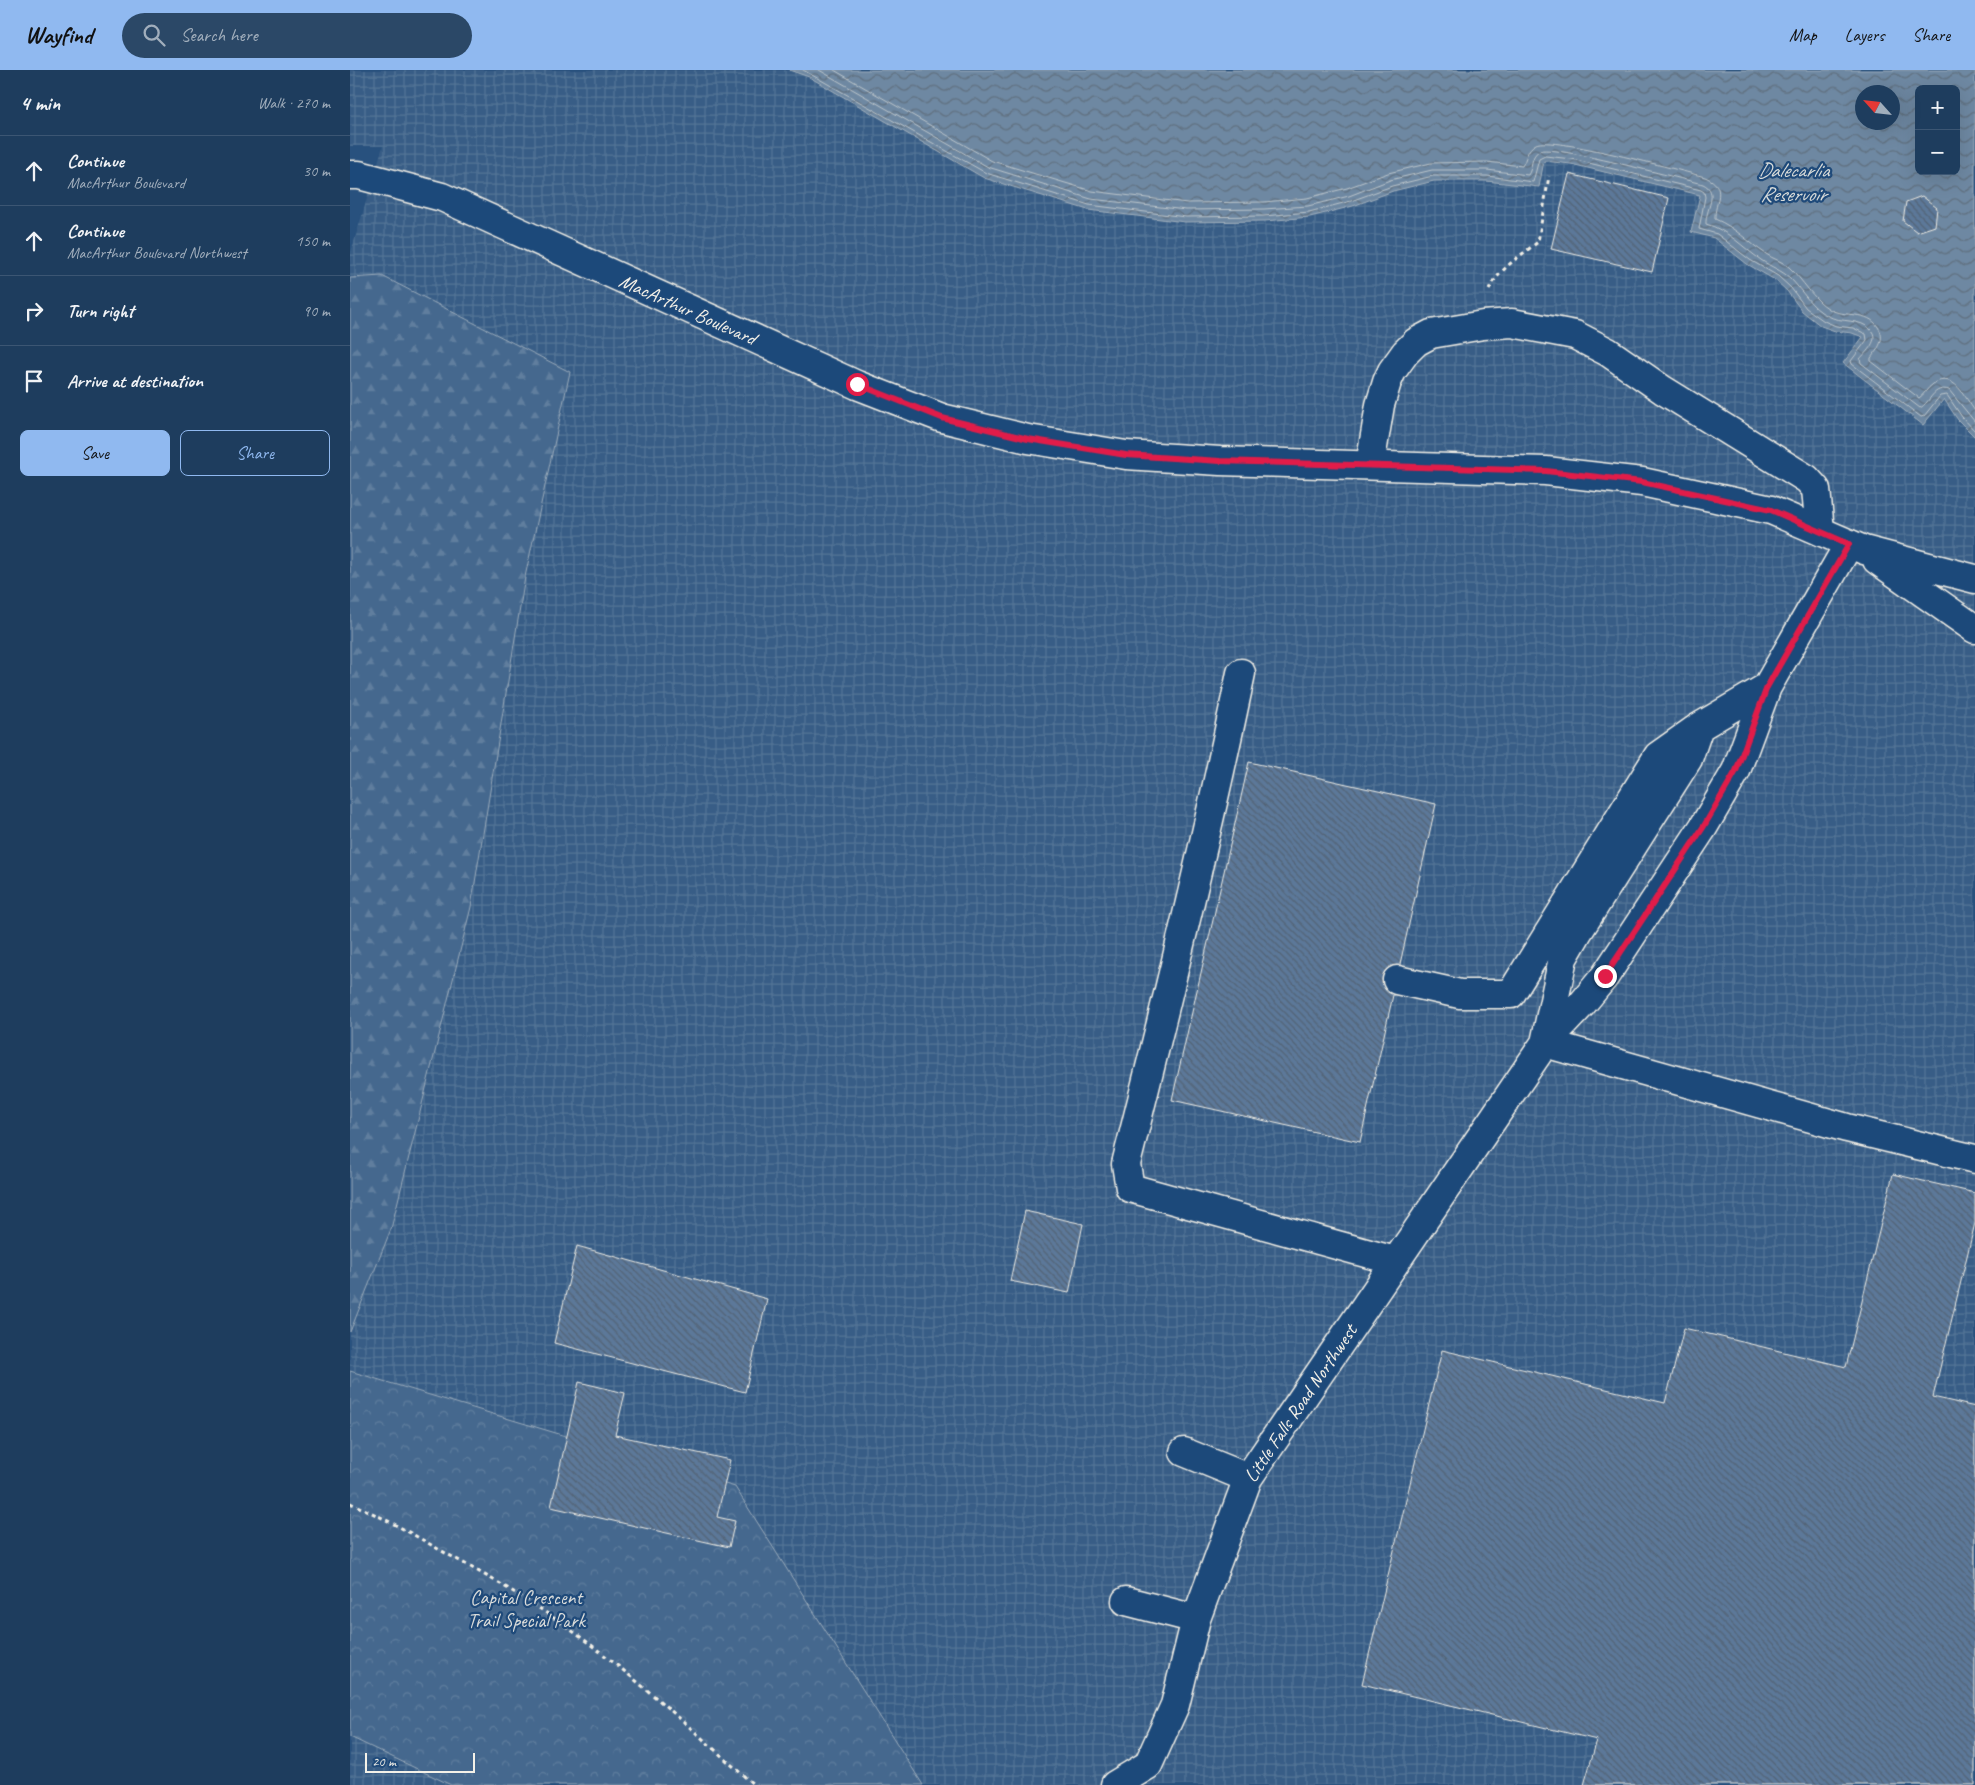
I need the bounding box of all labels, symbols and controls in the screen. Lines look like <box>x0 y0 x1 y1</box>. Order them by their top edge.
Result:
search box <box>122 13 472 58</box>
text: Wayfind <box>25 20 92 50</box>
icon: search <box>140 21 168 49</box>
text: Search here <box>180 23 258 47</box>
text: Map <box>1789 24 1817 46</box>
text: Layers <box>1845 24 1884 46</box>
text: Share <box>1912 24 1950 46</box>
north arrow <box>1855 85 1900 130</box>
map controls <box>1915 85 1960 175</box>
button: + <box>1915 85 1960 130</box>
text: 4 min <box>20 90 60 116</box>
text: Walk · 270 m <box>258 93 330 113</box>
button: − <box>1915 130 1960 175</box>
text: Continue <box>67 149 124 173</box>
icon: ahead <box>20 157 48 185</box>
water label: Dalecarlia Reservoir <box>1757 157 1831 207</box>
text: 30 m <box>303 161 330 181</box>
text: MacArthur Boulevard <box>67 173 185 193</box>
text: Continue <box>67 219 124 243</box>
icon: ahead <box>20 227 48 255</box>
text: 150 m <box>296 231 330 251</box>
text: MacArthur Boulevard Northwest <box>67 243 247 263</box>
street label: MacArthur Boulevard <box>615 268 763 352</box>
icon: right <box>20 297 48 325</box>
text: Turn right <box>67 299 134 323</box>
text: 90 m <box>303 301 330 321</box>
icon: arrive <box>20 367 48 395</box>
text: Arrive at destination <box>67 369 203 393</box>
route start <box>846 373 869 396</box>
button: Save <box>20 430 170 476</box>
button: Share <box>180 430 330 476</box>
route end <box>1594 965 1617 988</box>
street label: Little Falls Road Northwest <box>1238 1318 1364 1487</box>
park label: Capital Crescent Trail Special Park <box>467 1585 586 1633</box>
scale bar <box>365 1750 475 1773</box>
text: 20 m <box>372 1753 396 1770</box>

